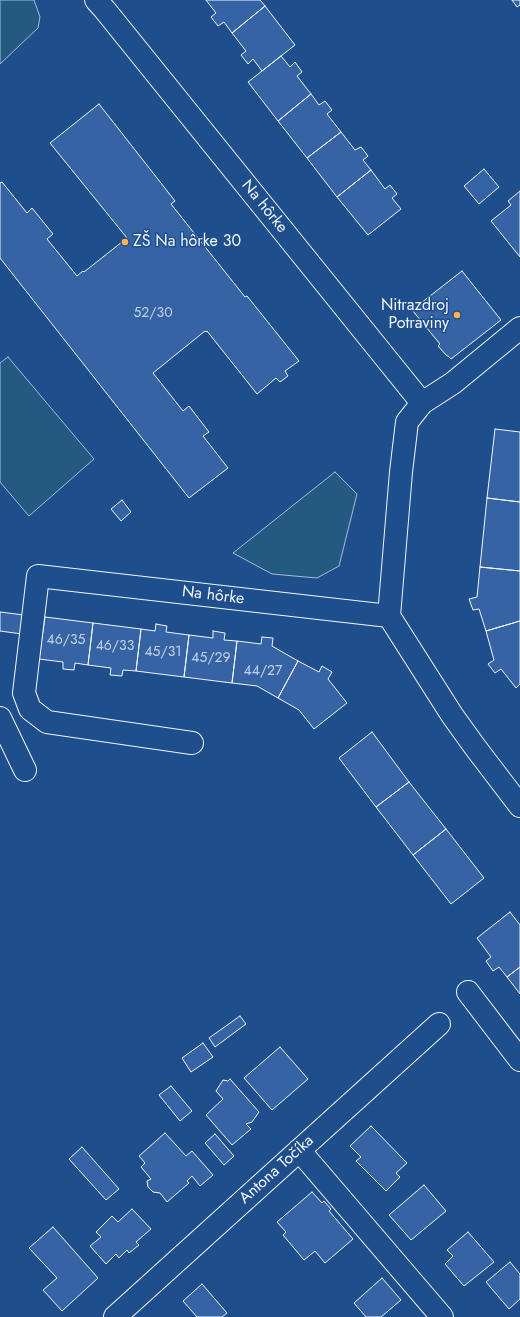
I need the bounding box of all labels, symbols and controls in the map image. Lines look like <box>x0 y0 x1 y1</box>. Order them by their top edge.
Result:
street label: Na hôrke <box>237 177 291 237</box>
place label: ZŠ Na hôrke 30 <box>133 232 241 252</box>
marker: ZŠ Na hôrke 30 <box>120 237 130 247</box>
place label: Nitrazdroj Potraviny <box>381 296 449 334</box>
house number: 52/30 <box>133 306 173 322</box>
marker: Nitrazdroj Potraviny <box>452 310 462 320</box>
street label: Na hôrke <box>181 583 245 609</box>
house number: 46/35 <box>47 633 85 649</box>
house number: 46/33 <box>96 639 134 655</box>
house number: 45/31 <box>144 645 182 661</box>
house number: 45/29 <box>191 651 231 667</box>
house number: 44/27 <box>244 664 282 680</box>
street label: Antona Točíka <box>236 1132 318 1208</box>

